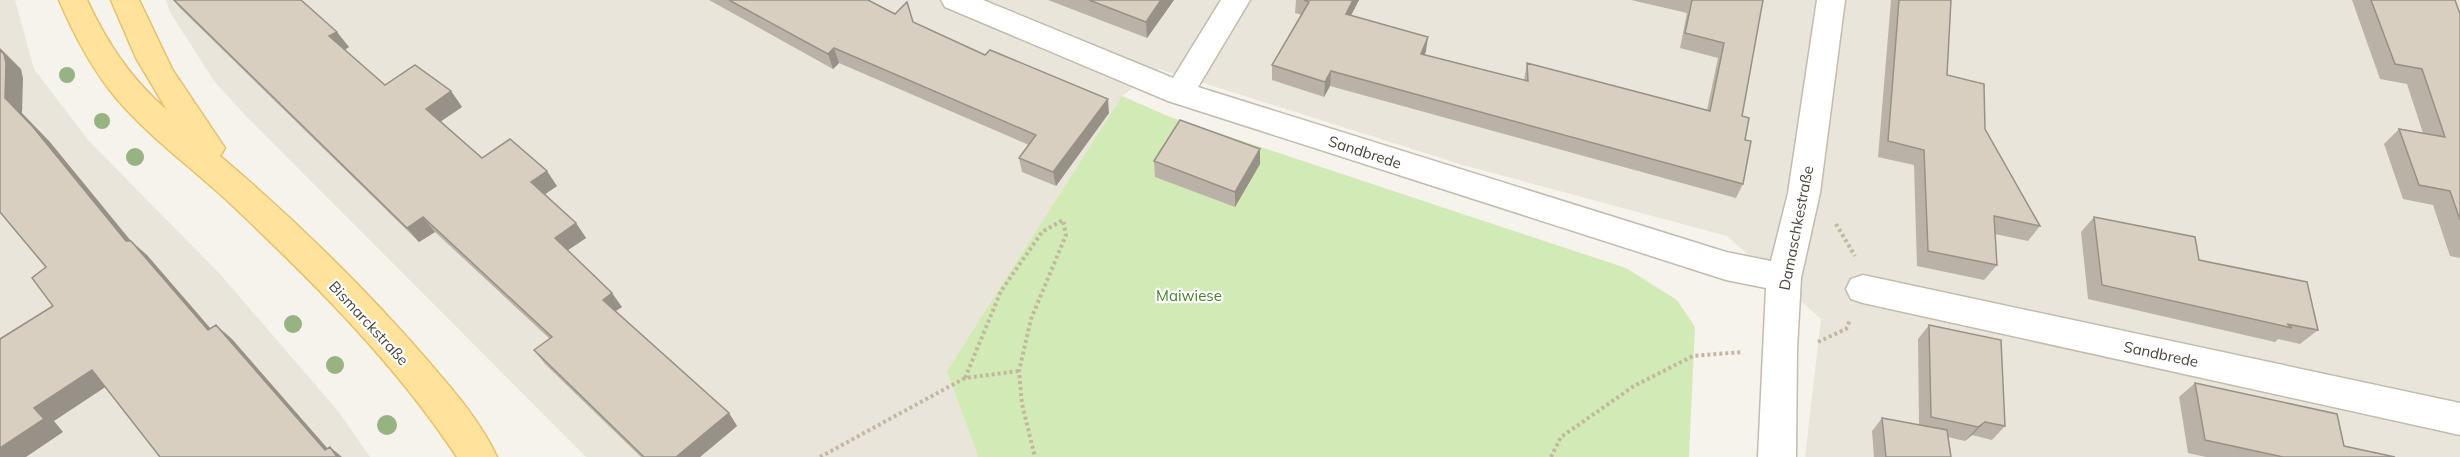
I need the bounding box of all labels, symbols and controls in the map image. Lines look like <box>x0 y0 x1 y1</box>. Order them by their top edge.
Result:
street label: Sandbrede <box>1326 131 1404 173</box>
street label: Damaschkestraße <box>1775 164 1817 292</box>
street label: Bismarckstraße <box>325 277 413 369</box>
park label: Maiwiese <box>1156 286 1222 305</box>
street label: Sandbrede <box>2122 337 2200 371</box>

